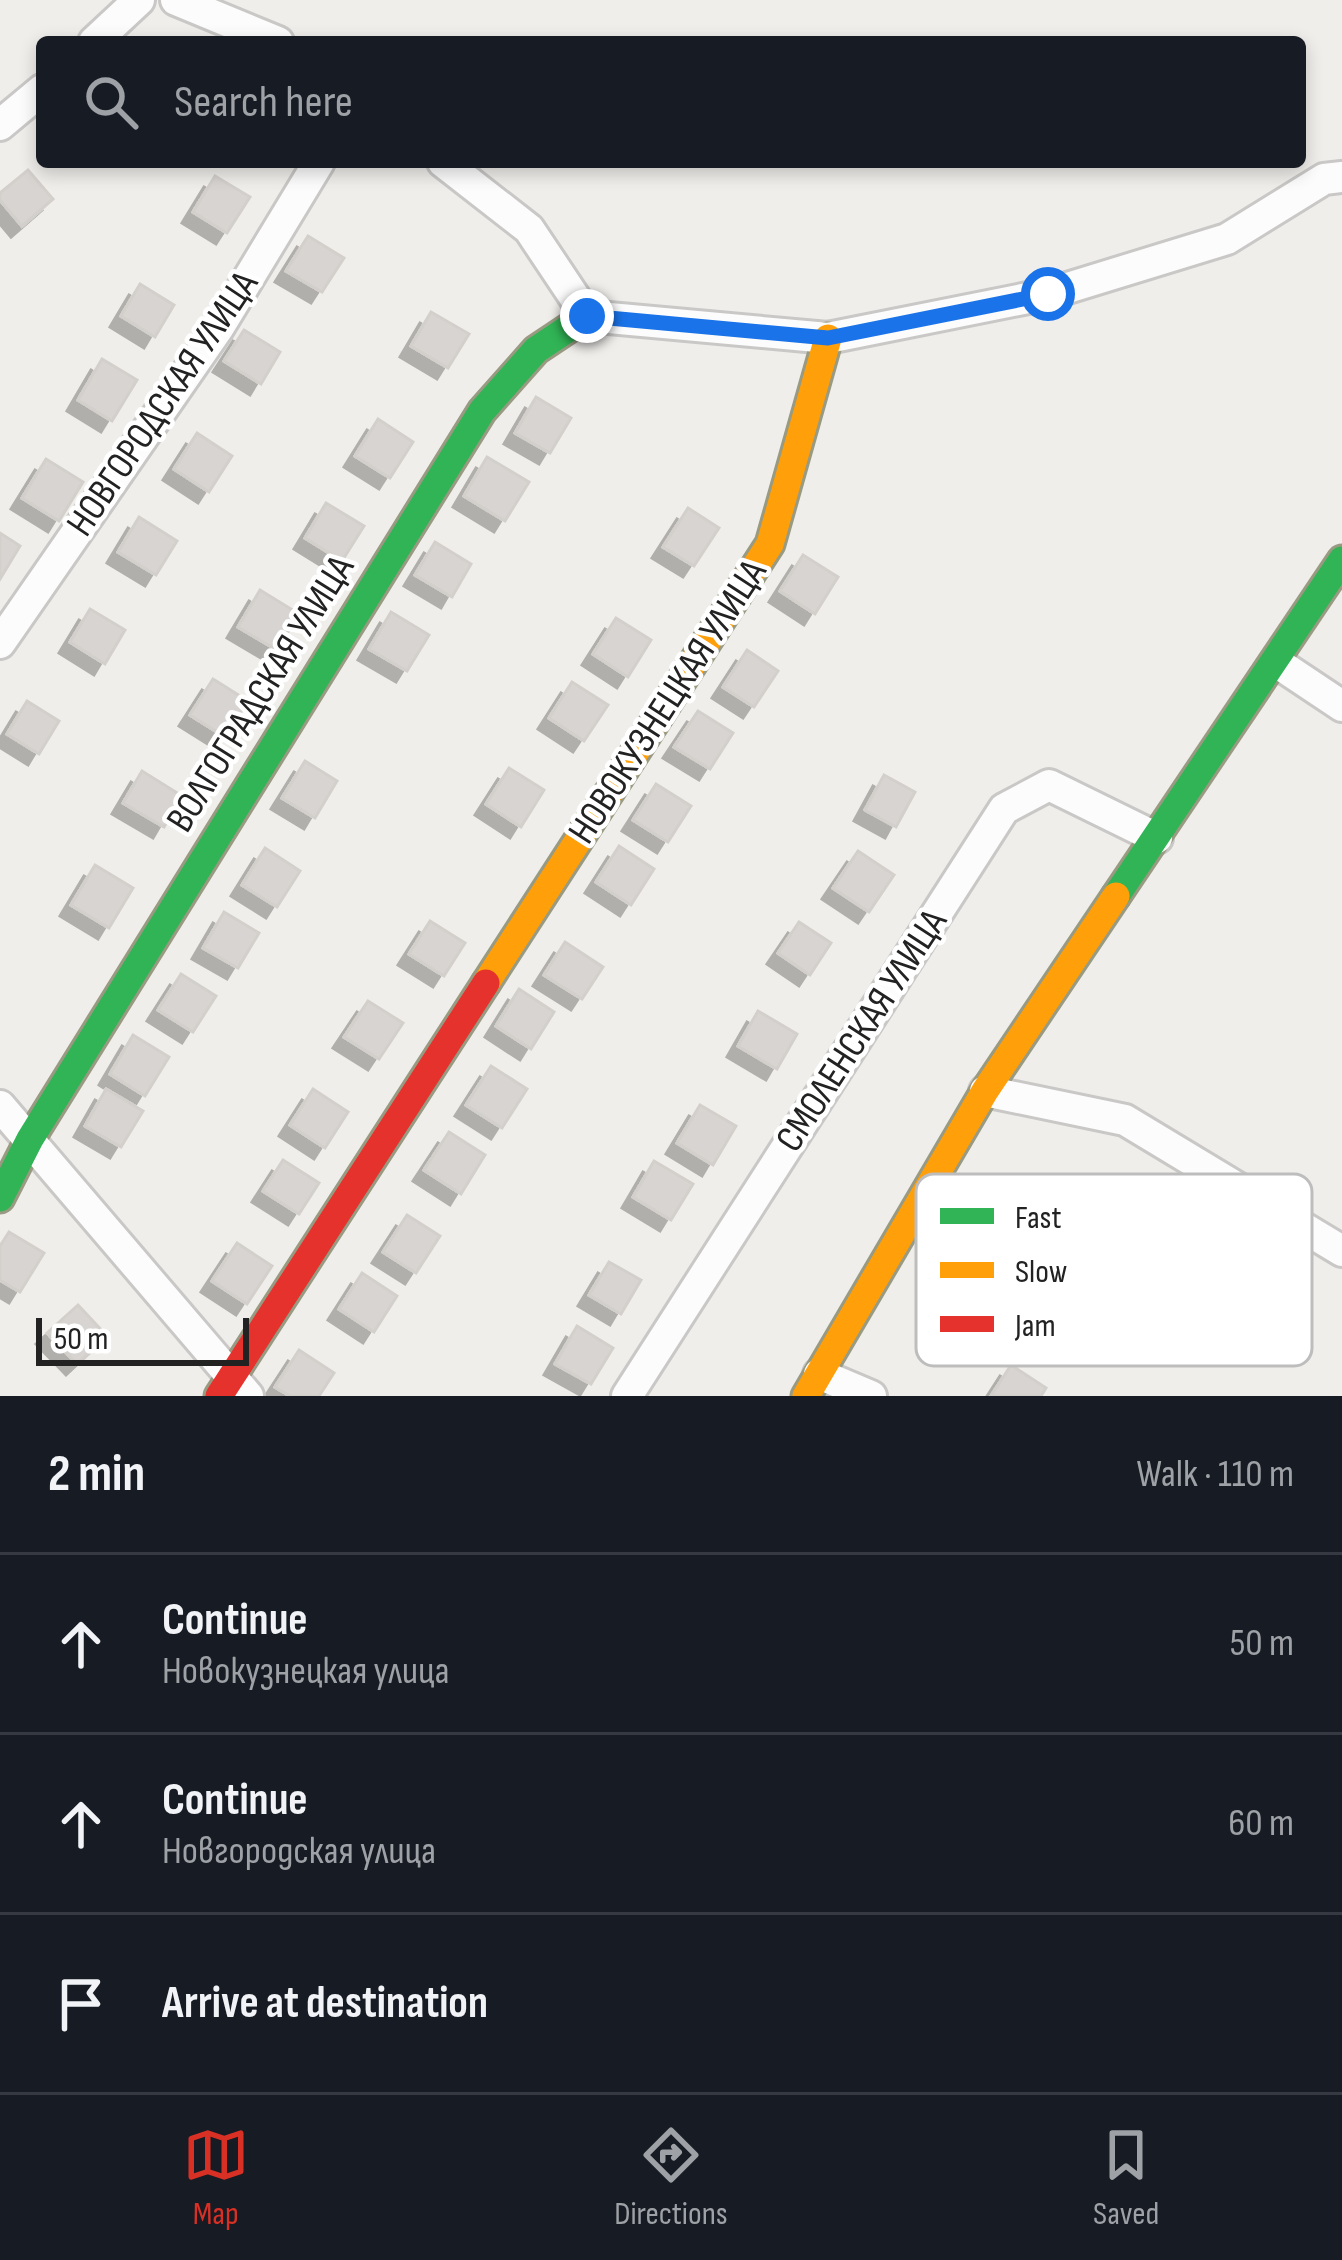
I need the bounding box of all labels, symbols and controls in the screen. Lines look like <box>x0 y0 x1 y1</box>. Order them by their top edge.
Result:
search box <box>36 36 1306 168</box>
icon: search <box>78 69 144 135</box>
text: Search here <box>174 75 353 130</box>
street label: НОВГОРОДСКАЯ УЛИЦА <box>57 263 269 545</box>
route start <box>1021 267 1075 321</box>
route end <box>560 289 614 343</box>
street label: ВОЛГОГРАДСКАЯ УЛИЦА <box>157 547 365 841</box>
street label: НОВОКУЗНЕЦКАЯ УЛИЦА <box>559 551 777 853</box>
street label: СМОЛЕНСКАЯ УЛИЦА <box>766 901 958 1161</box>
legend <box>916 1174 1312 1366</box>
text: Fast <box>1015 1198 1062 1238</box>
text: Slow <box>1015 1252 1067 1292</box>
text: Jam <box>1014 1306 1056 1346</box>
scale bar <box>36 1312 249 1365</box>
text: 50 m <box>54 1319 108 1359</box>
text: 2 min <box>48 1444 145 1505</box>
text: Walk · 110 m <box>1136 1451 1294 1498</box>
text: Continue <box>162 1593 308 1648</box>
icon: ahead <box>48 1611 114 1677</box>
text: 50 m <box>1230 1620 1294 1667</box>
text: Новокузнецкая улица <box>162 1648 450 1695</box>
text: Continue <box>162 1773 308 1828</box>
icon: ahead <box>48 1791 114 1857</box>
text: 60 m <box>1228 1800 1294 1847</box>
text: Новгородская улица <box>162 1828 436 1875</box>
icon: arrive <box>48 1971 114 2037</box>
text: Arrive at destination <box>162 1976 488 2031</box>
tab: Map <box>183 2122 249 2234</box>
tab: Directions <box>614 2122 728 2234</box>
tab: Saved <box>1093 2122 1159 2234</box>

